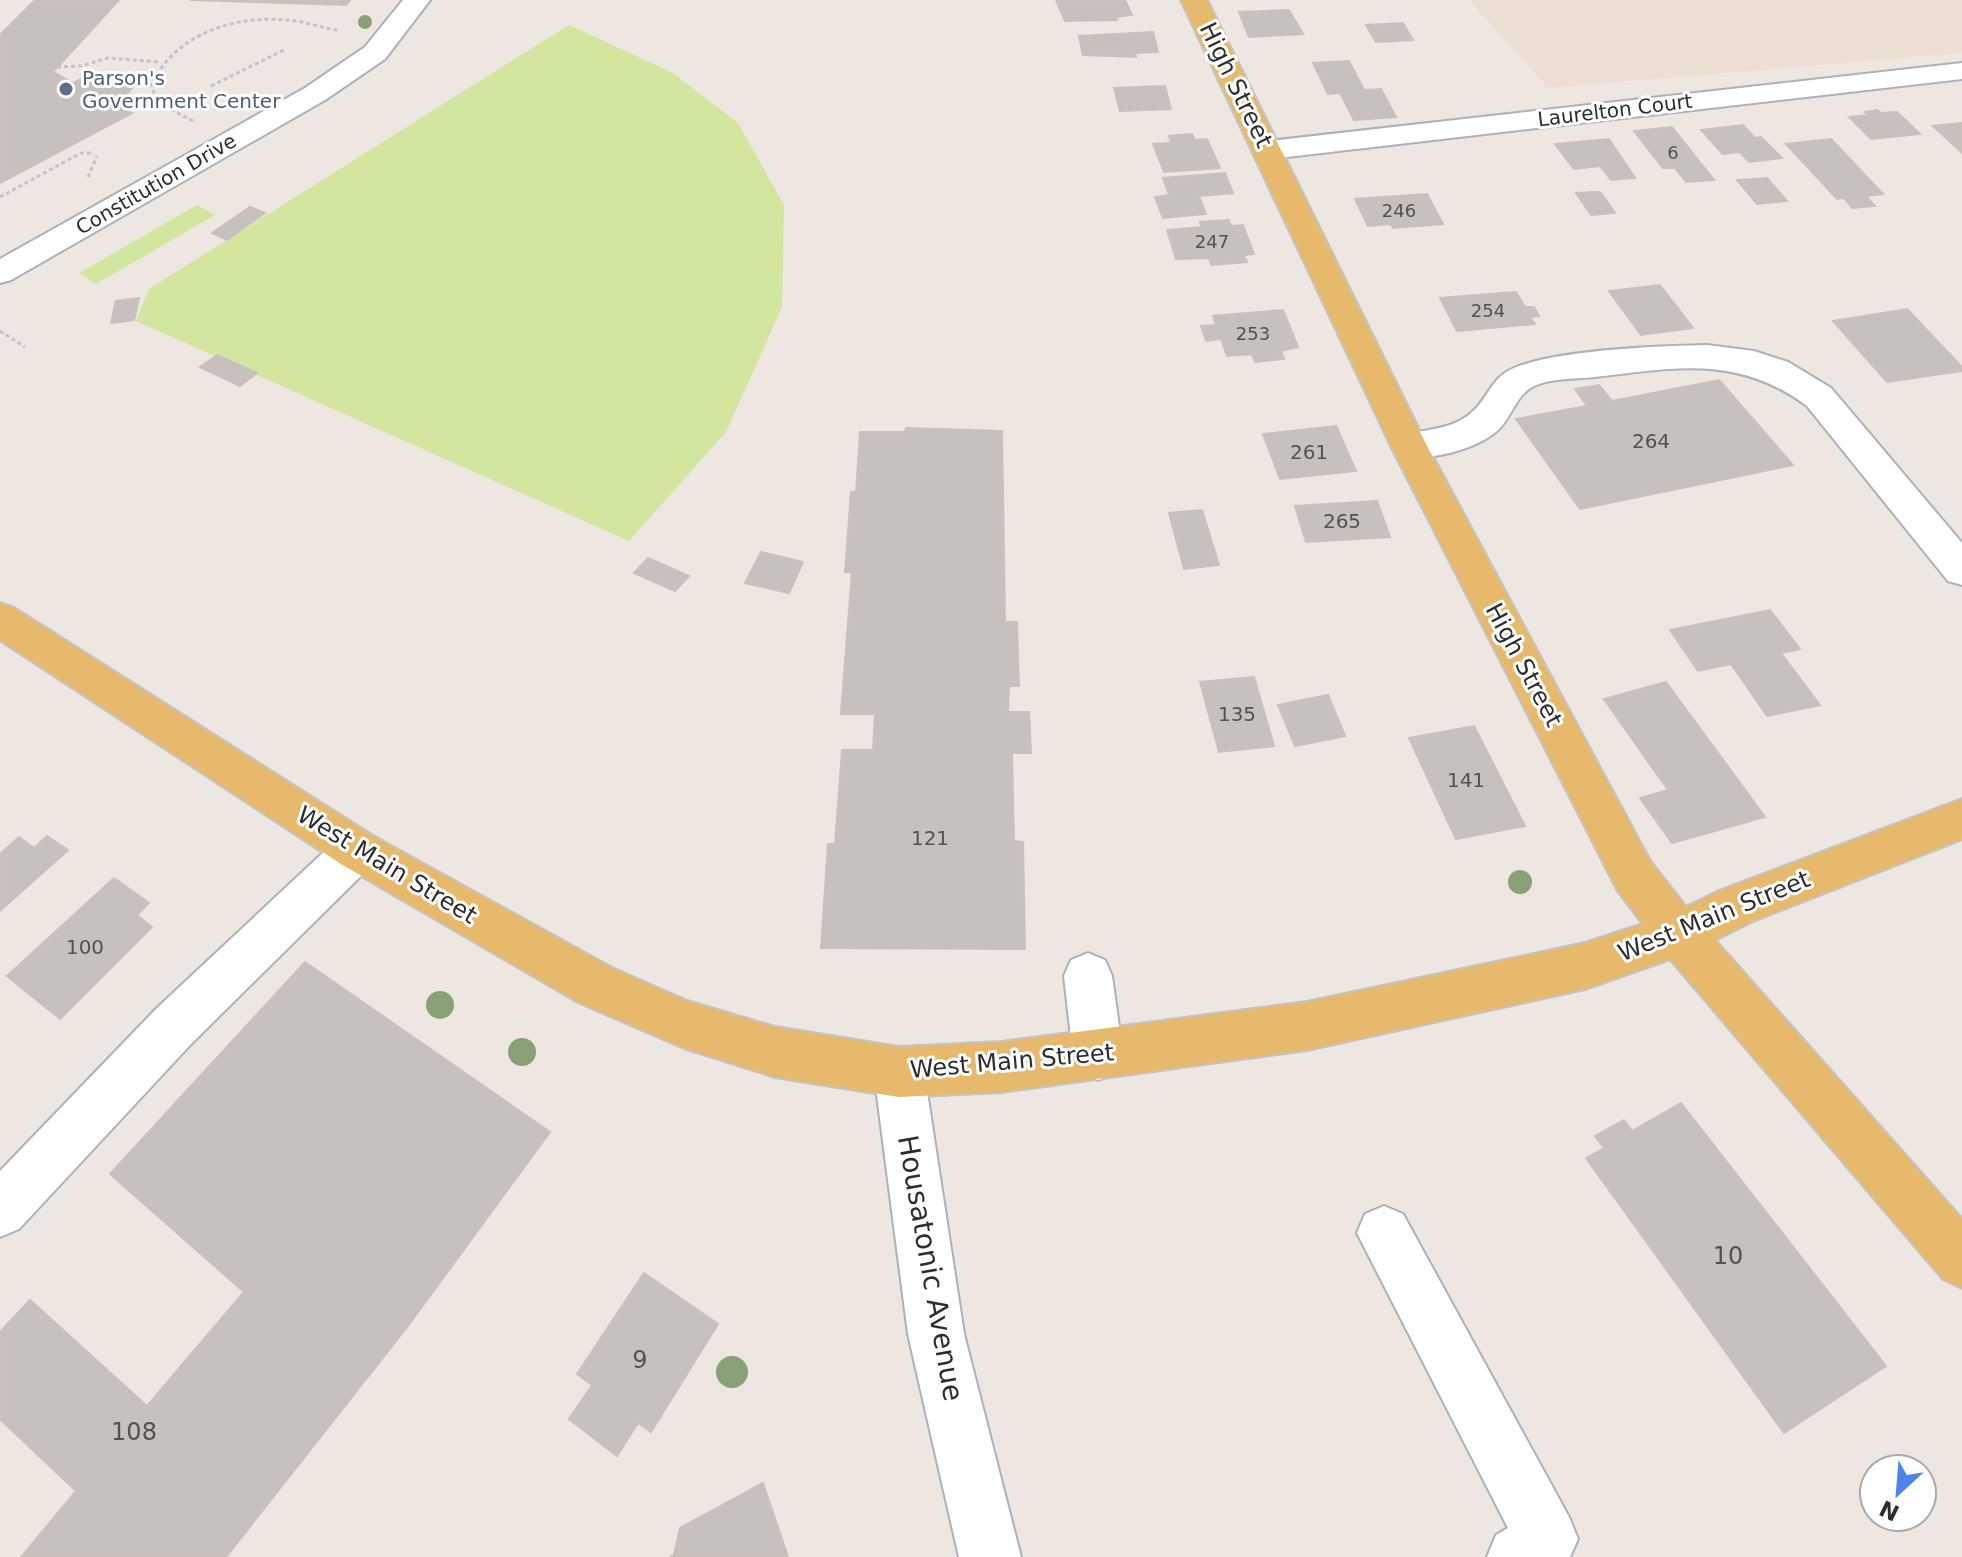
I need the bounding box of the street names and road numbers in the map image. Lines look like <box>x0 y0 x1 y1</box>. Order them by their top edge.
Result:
street label: High Street <box>1194 18 1278 152</box>
street label: Laurelton Court <box>1536 89 1694 131</box>
street label: Constitution Drive <box>72 128 240 240</box>
street label: High Street <box>1480 599 1568 731</box>
street label: West Main Street <box>292 800 482 930</box>
street label: West Main Street <box>1614 865 1814 967</box>
street label: West Main Street <box>909 1038 1115 1084</box>
street label: Housatonic Avenue <box>891 1132 970 1404</box>

